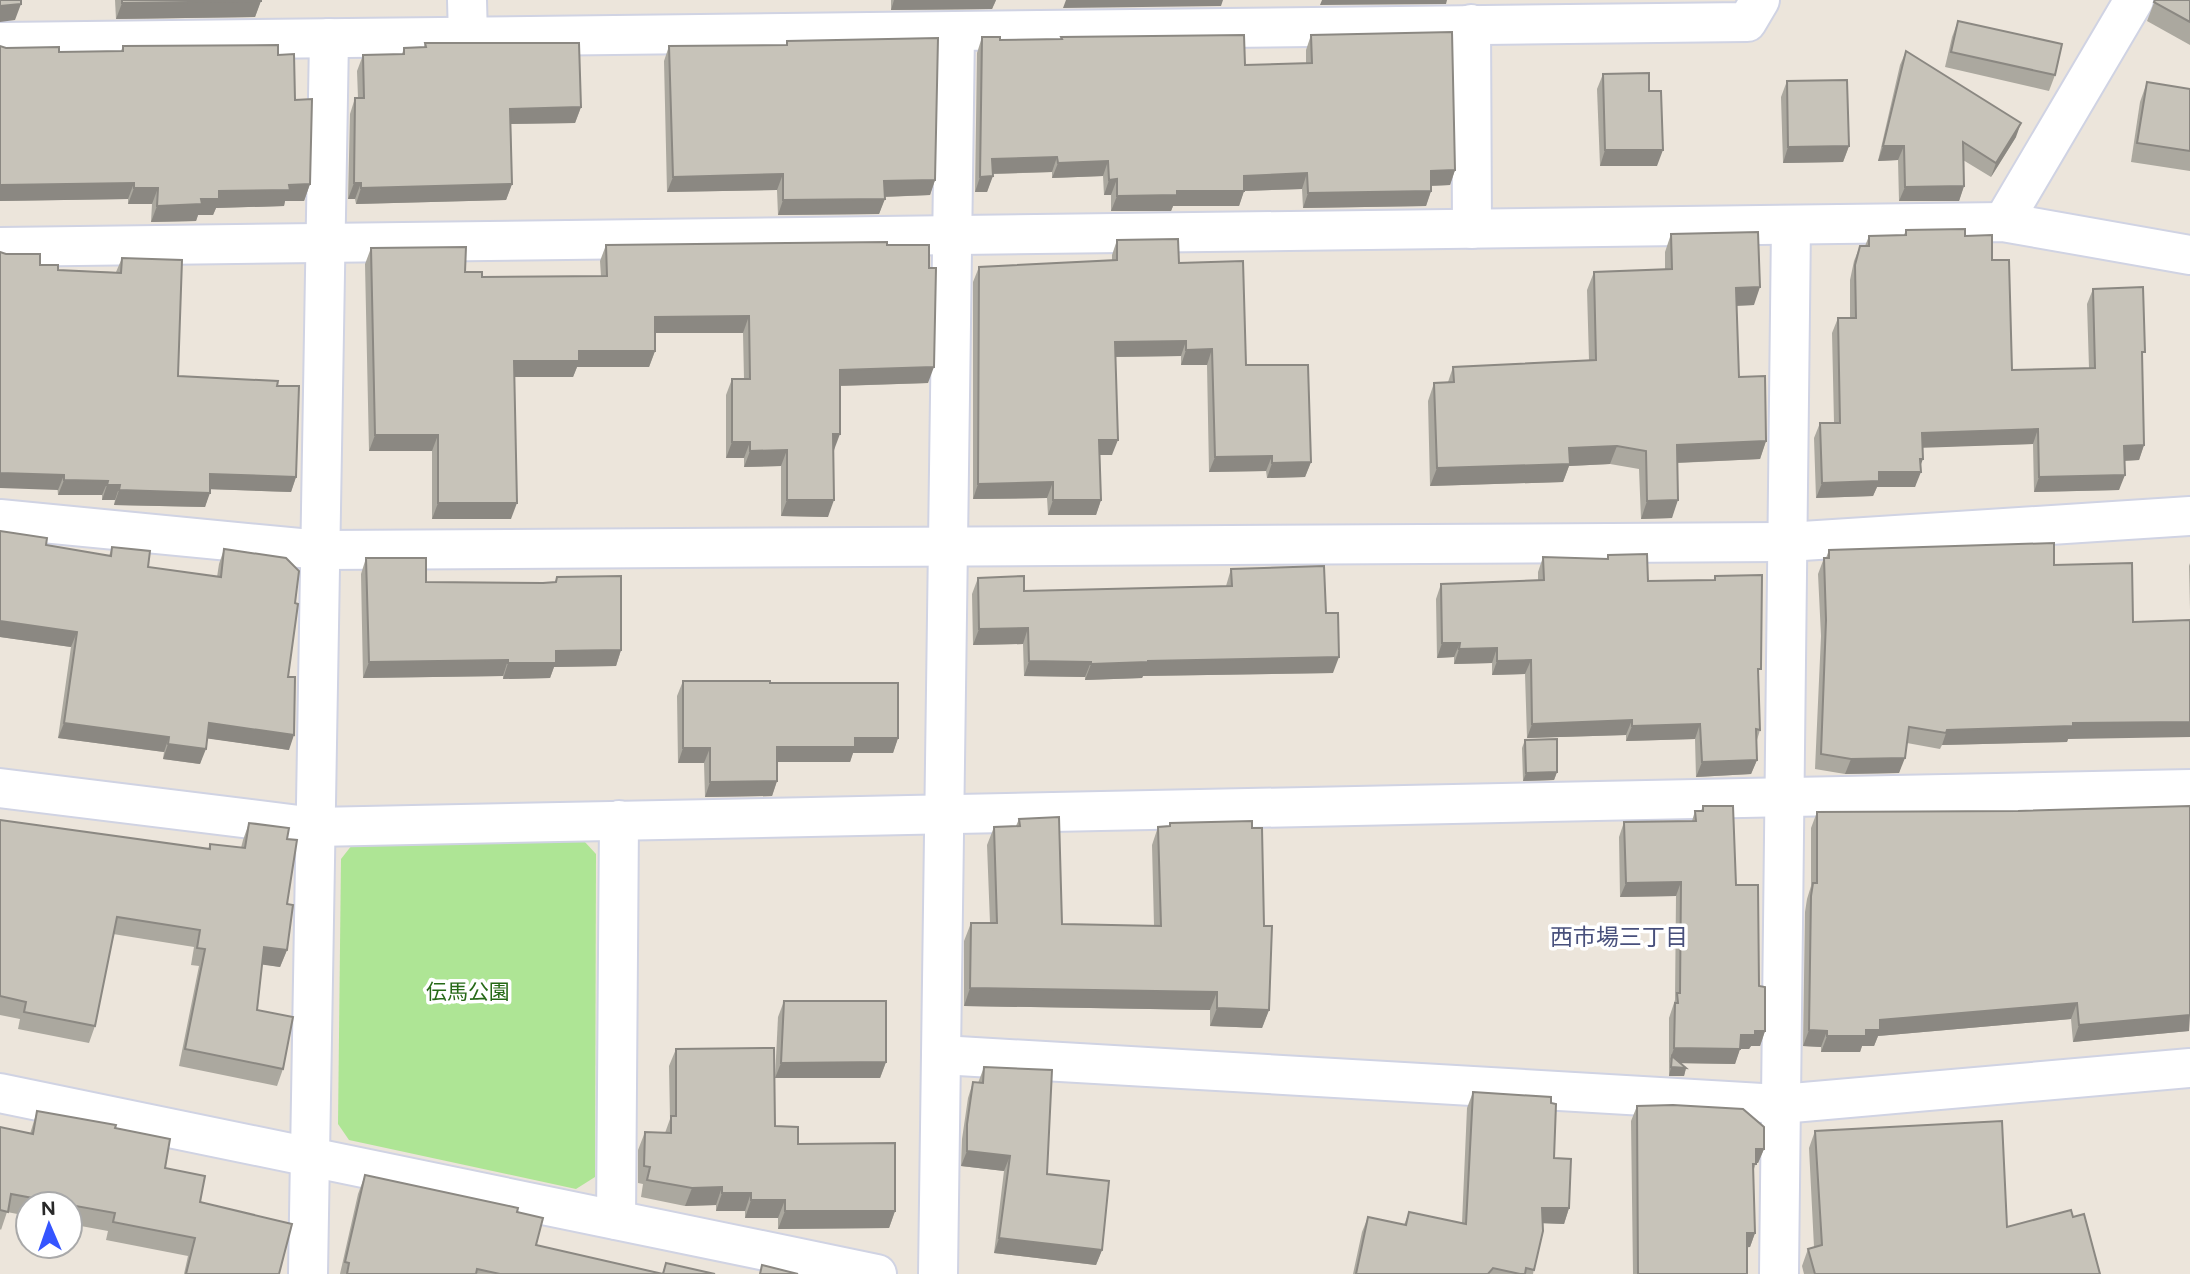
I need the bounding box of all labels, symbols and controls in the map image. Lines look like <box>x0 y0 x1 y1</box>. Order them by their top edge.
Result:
district label: 西市場三丁目 <box>1550 923 1688 951</box>
park label: 伝馬公園 <box>426 979 510 1004</box>
north arrow <box>14 1190 84 1260</box>
text: N <box>41 1197 56 1220</box>

